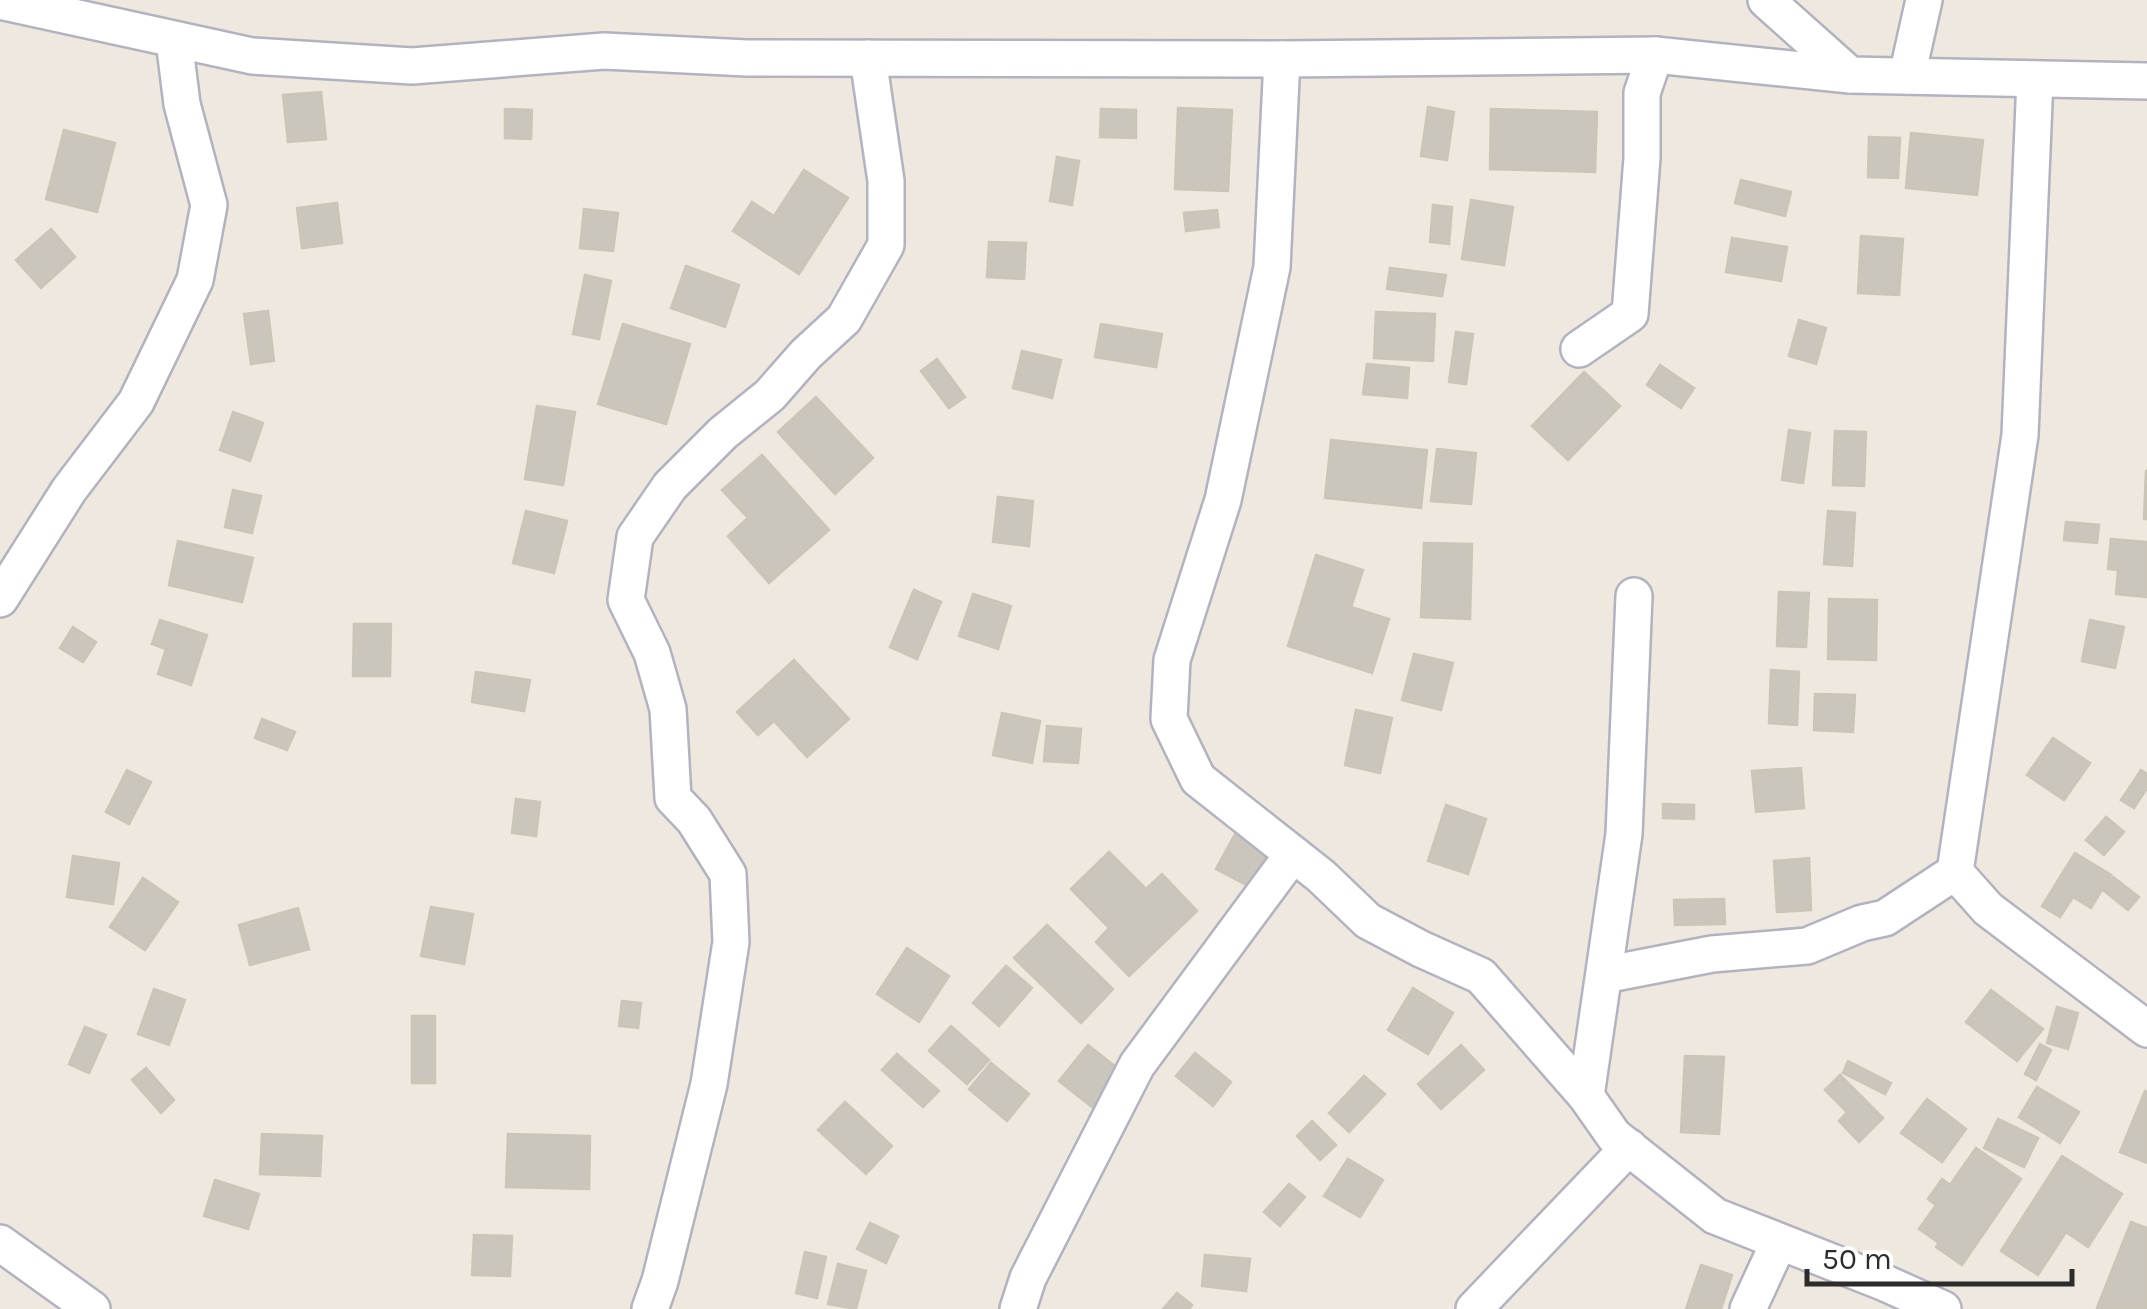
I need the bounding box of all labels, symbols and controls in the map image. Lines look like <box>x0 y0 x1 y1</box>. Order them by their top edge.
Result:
scale bar <box>1807 1224 2072 1286</box>
text: 50 m <box>1822 1241 1892 1277</box>

